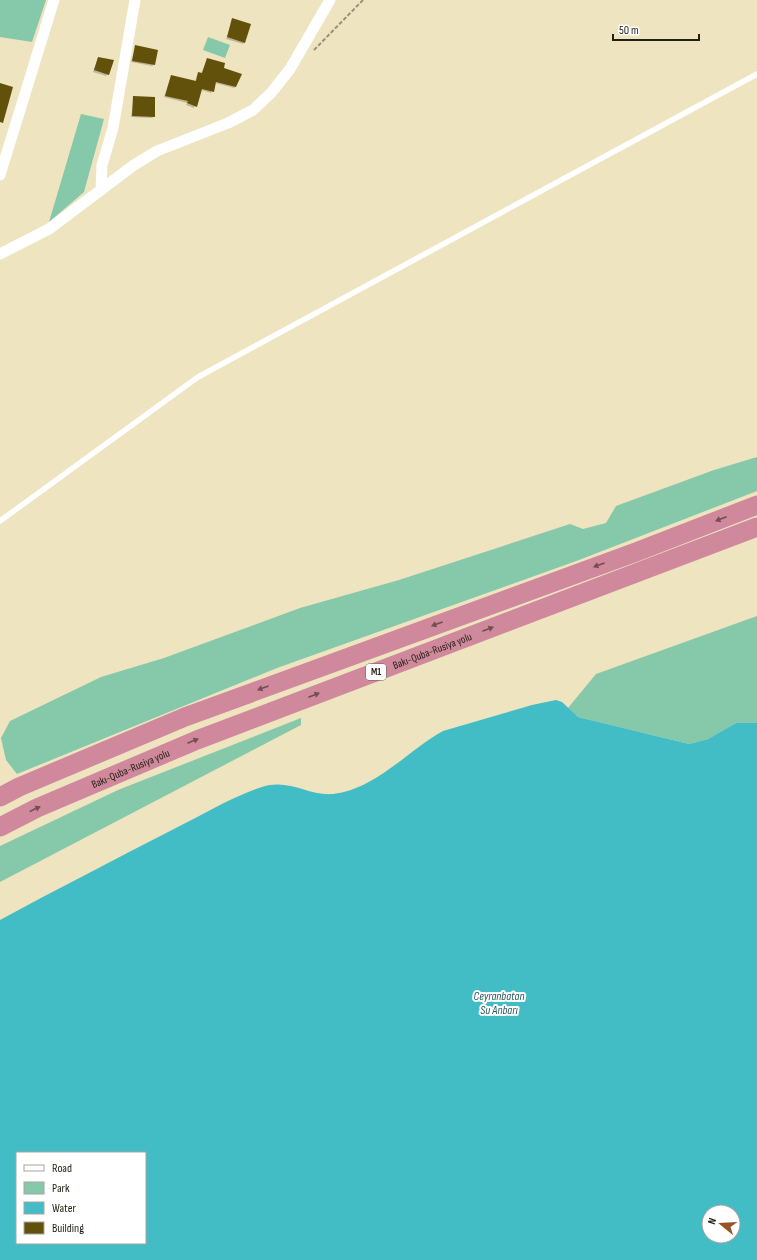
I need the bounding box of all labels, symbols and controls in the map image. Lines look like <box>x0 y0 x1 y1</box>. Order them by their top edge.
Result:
scale bar <box>613 16 699 42</box>
text: 50 m <box>619 23 639 38</box>
one-way arrow <box>714 517 726 523</box>
one-way arrow <box>593 563 605 569</box>
one-way arrow <box>431 621 443 627</box>
one-way arrow <box>483 626 495 632</box>
street label: Bakı-Quba-Rusiya yolu <box>391 629 474 672</box>
road number: M1 <box>366 664 386 680</box>
one-way arrow <box>256 686 268 692</box>
one-way arrow <box>309 692 321 698</box>
one-way arrow <box>187 738 199 744</box>
street label: Bakı-Quba-Rusiya yolu <box>89 746 172 791</box>
one-way arrow <box>29 806 41 812</box>
water label: Ceyranbatan Su Anbarı <box>474 989 524 1018</box>
legend <box>16 1152 146 1244</box>
text: Road <box>52 1161 72 1176</box>
text: Park <box>52 1181 70 1196</box>
text: Water <box>52 1201 76 1216</box>
north arrow <box>701 1204 741 1244</box>
text: N <box>705 1216 719 1226</box>
text: Building <box>52 1221 84 1236</box>

